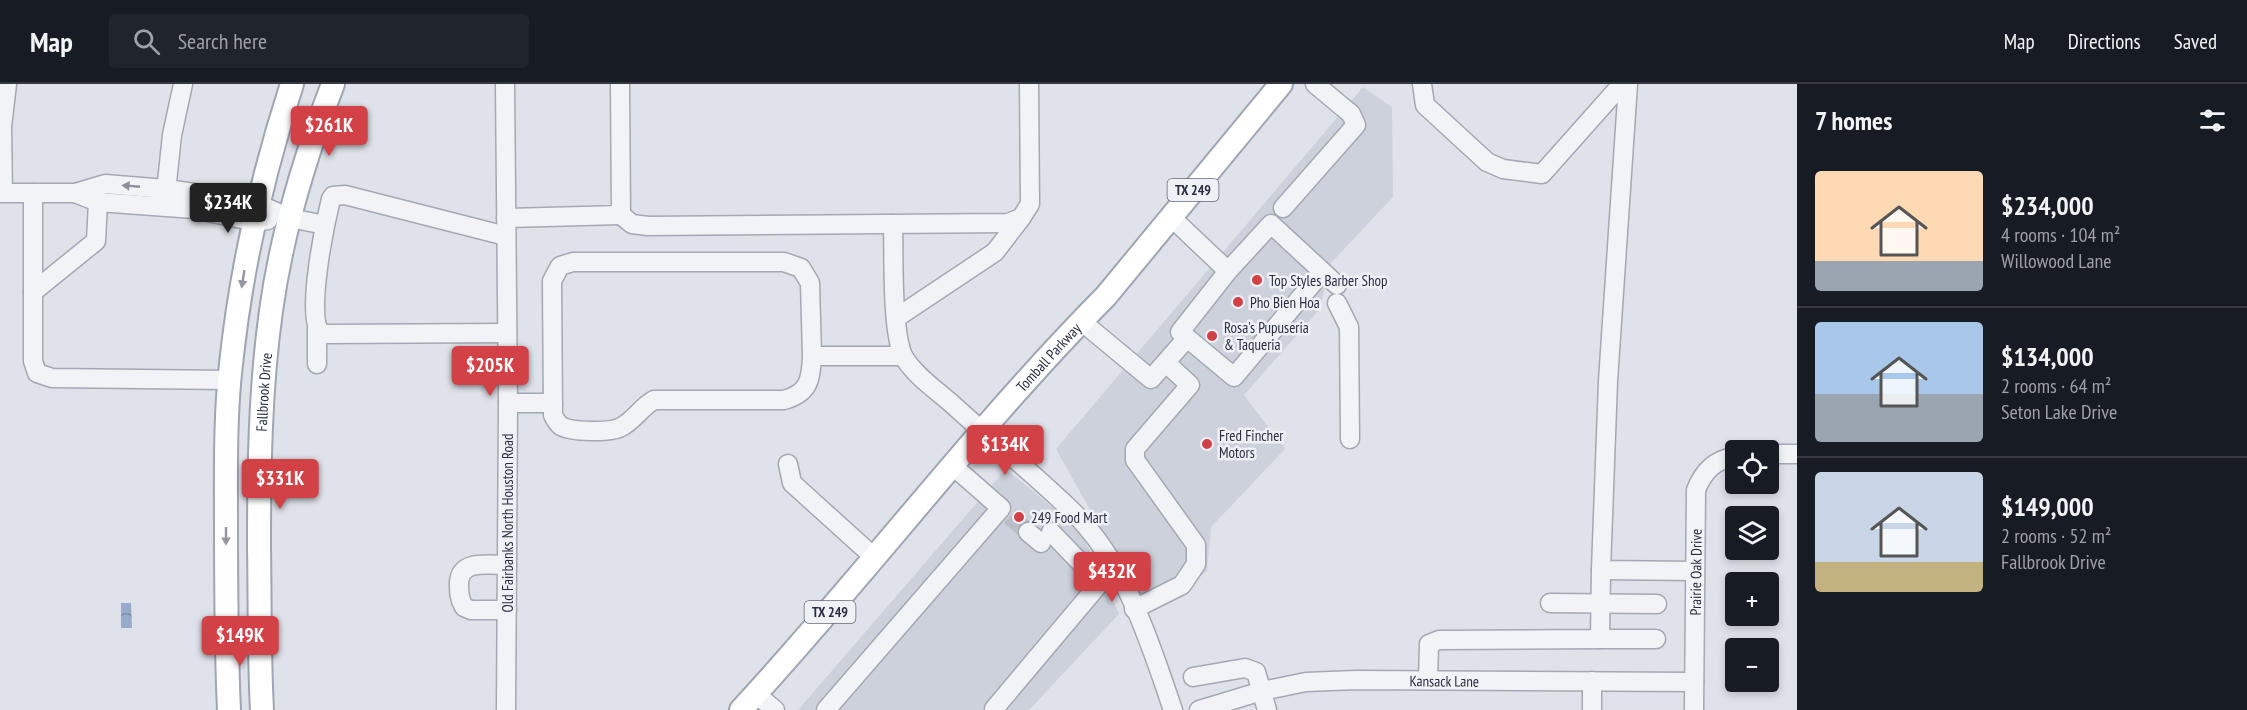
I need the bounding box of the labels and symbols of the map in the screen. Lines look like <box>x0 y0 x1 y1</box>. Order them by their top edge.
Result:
pin: $261K <box>287 106 371 157</box>
road number: TX 249 <box>1168 179 1218 201</box>
one-way arrow <box>121 181 140 191</box>
pin: $234K <box>186 183 270 234</box>
one-way arrow <box>239 269 248 288</box>
place label: Top Styles Barber Shop <box>1269 271 1388 290</box>
marker: Top Styles Barber Shop <box>1250 273 1264 287</box>
place label: Pho Bien Hoa <box>1250 293 1320 312</box>
marker: Pho Bien Hoa <box>1231 295 1245 309</box>
street label: Tomball Parkway <box>1012 318 1085 395</box>
place label: Rosa's Pupuseria & Taqueria <box>1224 318 1309 354</box>
marker: Rosa's Pupuseria & Taqueria <box>1205 329 1219 343</box>
pin: $205K <box>448 346 532 397</box>
street label: Fallbrook Drive <box>251 352 275 432</box>
pin: $134K <box>963 425 1047 476</box>
place label: Fred Fincher Motors <box>1219 426 1284 462</box>
street label: Old Fairbanks North Houston Road <box>498 434 517 613</box>
marker: Fred Fincher Motors <box>1200 437 1214 451</box>
pin: $331K <box>238 459 322 510</box>
place label: 249 Food Mart <box>1031 508 1107 527</box>
marker: 249 Food Mart <box>1012 510 1026 524</box>
one-way arrow <box>221 526 231 545</box>
street label: Prairie Oak Drive <box>1685 529 1705 615</box>
pin: $432K <box>1070 552 1154 603</box>
road number: TX 249 <box>804 601 856 623</box>
pin: $149K <box>198 616 282 667</box>
street label: Kansack Lane <box>1409 671 1479 690</box>

